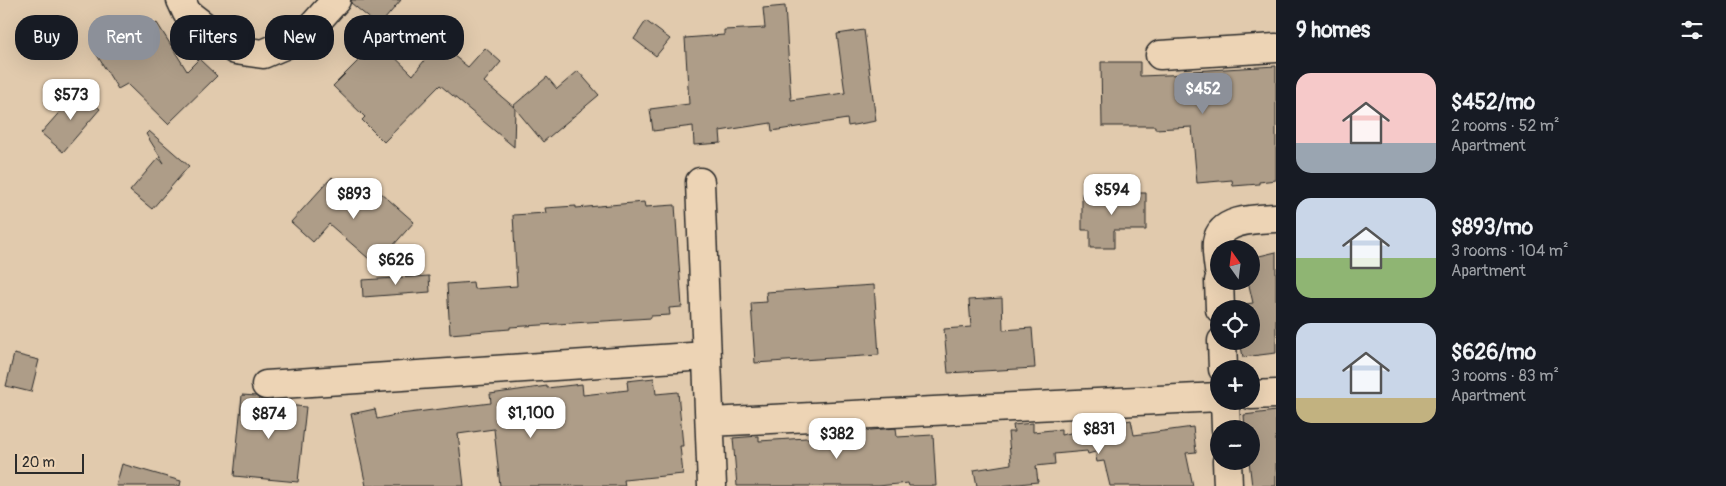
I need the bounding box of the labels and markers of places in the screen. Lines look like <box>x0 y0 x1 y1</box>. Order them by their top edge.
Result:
pin: $452 <box>1173 72 1233 115</box>
pin: $573 <box>41 78 101 121</box>
pin: $594 <box>1082 174 1142 216</box>
pin: $893 <box>324 178 384 220</box>
pin: $626 <box>366 244 426 286</box>
pin: $1,100 <box>490 396 572 439</box>
pin: $874 <box>239 398 299 440</box>
pin: $831 <box>1069 412 1129 455</box>
pin: $382 <box>807 418 867 460</box>

